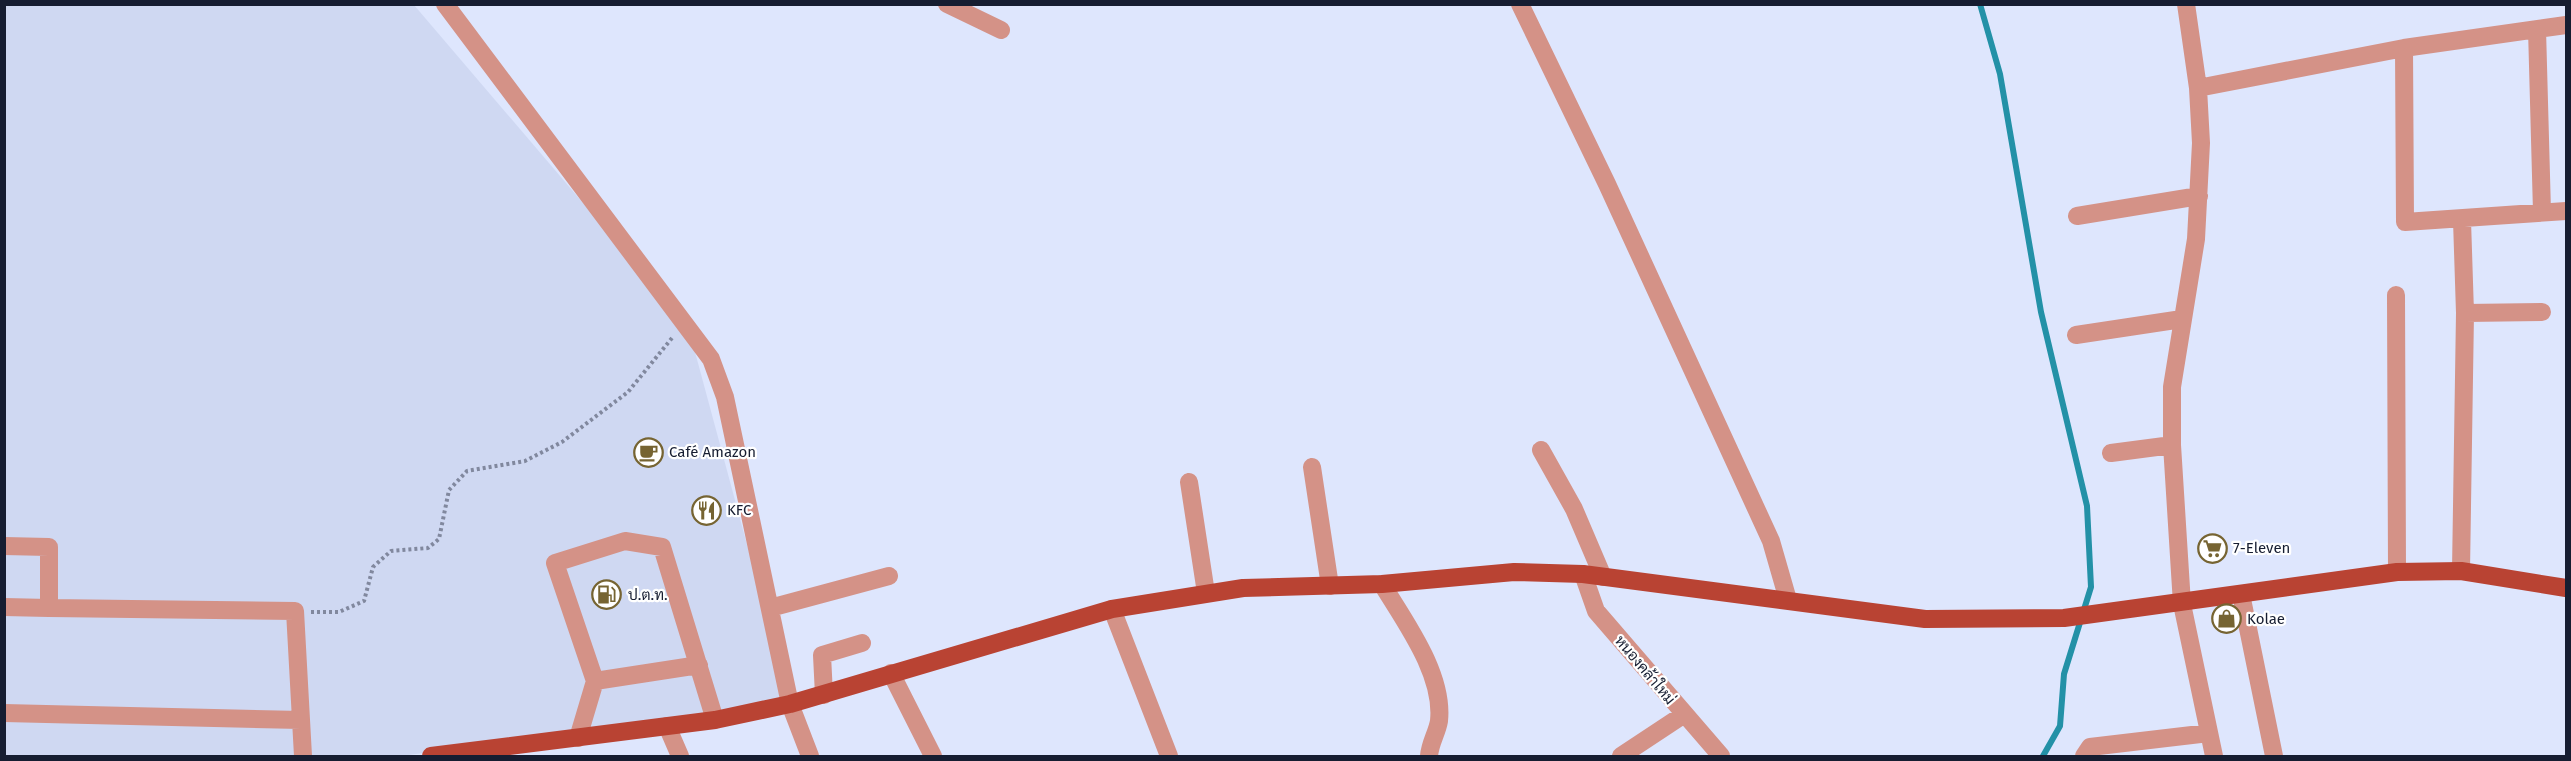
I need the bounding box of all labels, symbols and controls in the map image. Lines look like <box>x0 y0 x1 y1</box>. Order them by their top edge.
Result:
cafe icon: Café Amazon <box>632 436 664 468</box>
place label: Café Amazon <box>669 443 756 461</box>
restaurant icon: KFC <box>690 494 722 526</box>
place label: KFC <box>727 501 752 519</box>
supermarket icon: 7-Eleven <box>2196 532 2228 564</box>
place label: 7-Eleven <box>2233 539 2290 557</box>
fuel station icon: ป.ต.ท. <box>591 579 623 611</box>
place label: ป.ต.ท. <box>628 586 668 604</box>
shop icon: Kolae <box>2210 603 2242 635</box>
place label: Kolae <box>2247 610 2285 628</box>
street label: หนองคล้าใหม่ <box>1611 631 1680 708</box>

